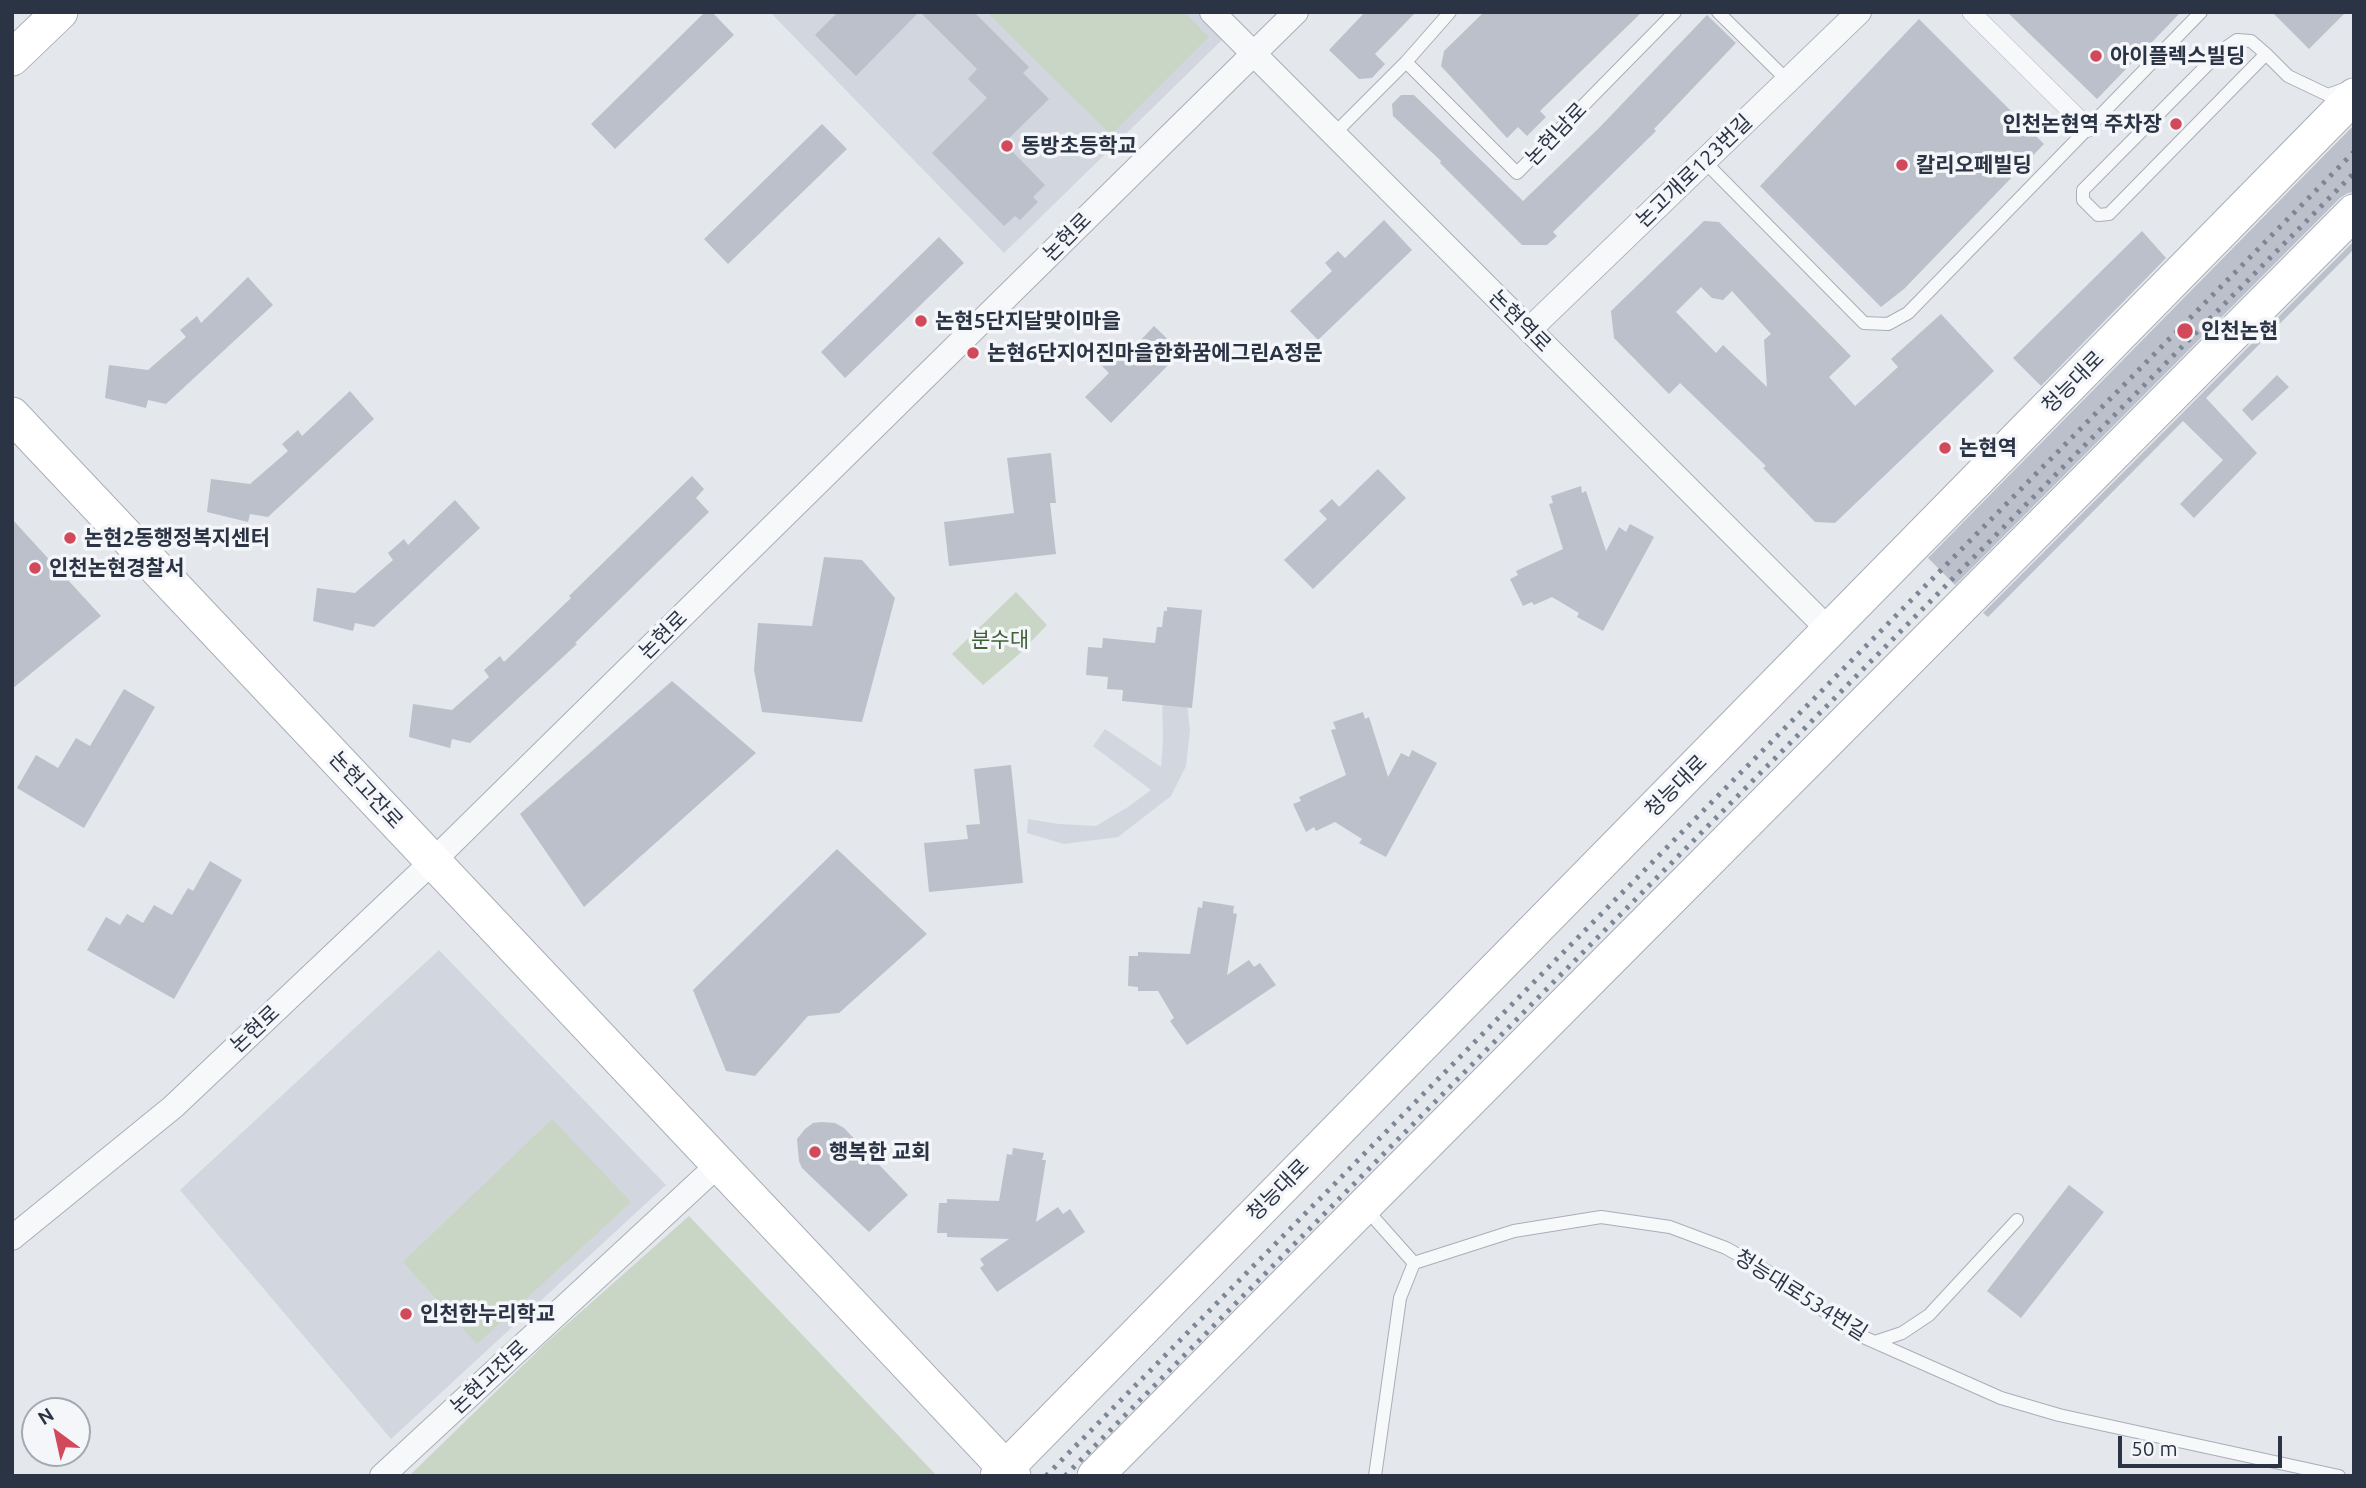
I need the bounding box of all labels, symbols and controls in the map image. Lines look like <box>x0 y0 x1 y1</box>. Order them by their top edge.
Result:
place label: 아이플렉스빌딩 <box>2110 43 2245 69</box>
marker: 아이플렉스빌딩 <box>2088 48 2104 64</box>
street label: 논현남로 <box>1520 97 1592 171</box>
street label: 논고개로123번길 <box>1631 109 1757 233</box>
place label: 인천논현역 주차장 <box>2002 111 2162 137</box>
marker: 인천논현역 주차장 <box>2168 116 2184 132</box>
place label: 동방초등학교 <box>1021 133 1137 159</box>
marker: 동방초등학교 <box>999 138 1015 154</box>
place label: 칼리오페빌딩 <box>1916 152 2032 178</box>
marker: 칼리오페빌딩 <box>1894 157 1910 173</box>
street label: 논현로 <box>1038 208 1096 266</box>
street label: 논현역로 <box>1484 285 1556 357</box>
place label: 논현5단지달맞이마을 <box>935 308 1121 334</box>
marker: 논현5단지달맞이마을 <box>913 313 929 329</box>
place label: 인천논현 <box>2201 318 2278 344</box>
marker: 인천논현 <box>2175 321 2195 341</box>
place label: 논현6단지어진마을한화꿈에그린A정문 <box>987 340 1323 366</box>
marker: 논현6단지어진마을한화꿈에그린A정문 <box>965 345 981 361</box>
street label: 청능대로 <box>2037 346 2109 418</box>
place label: 논현역 <box>1959 435 2017 461</box>
marker: 논현역 <box>1937 440 1953 456</box>
place label: 논현2동행정복지센터 <box>84 525 270 551</box>
marker: 논현2동행정복지센터 <box>62 530 78 546</box>
place label: 인천논현경찰서 <box>49 555 184 581</box>
marker: 인천논현경찰서 <box>27 560 43 576</box>
street label: 논현로 <box>634 606 692 664</box>
park label: 분수대 <box>971 627 1029 653</box>
street label: 논현고잔로 <box>324 746 408 834</box>
street label: 청능대로 <box>1640 750 1712 822</box>
street label: 논현로 <box>225 1000 285 1058</box>
place label: 행복한 교회 <box>829 1139 931 1165</box>
marker: 행복한 교회 <box>807 1144 823 1160</box>
street label: 청능대로 <box>1242 1154 1314 1226</box>
street label: 청능대로534번길 <box>1730 1244 1872 1346</box>
place label: 인천한누리학교 <box>420 1301 555 1327</box>
marker: 인천한누리학교 <box>398 1306 414 1322</box>
street label: 논현고잔로 <box>445 1335 533 1419</box>
north arrow <box>21 1397 91 1467</box>
text: N <box>34 1403 58 1429</box>
scale bar <box>2121 1422 2286 1466</box>
text: 50 m <box>2131 1436 2178 1460</box>

